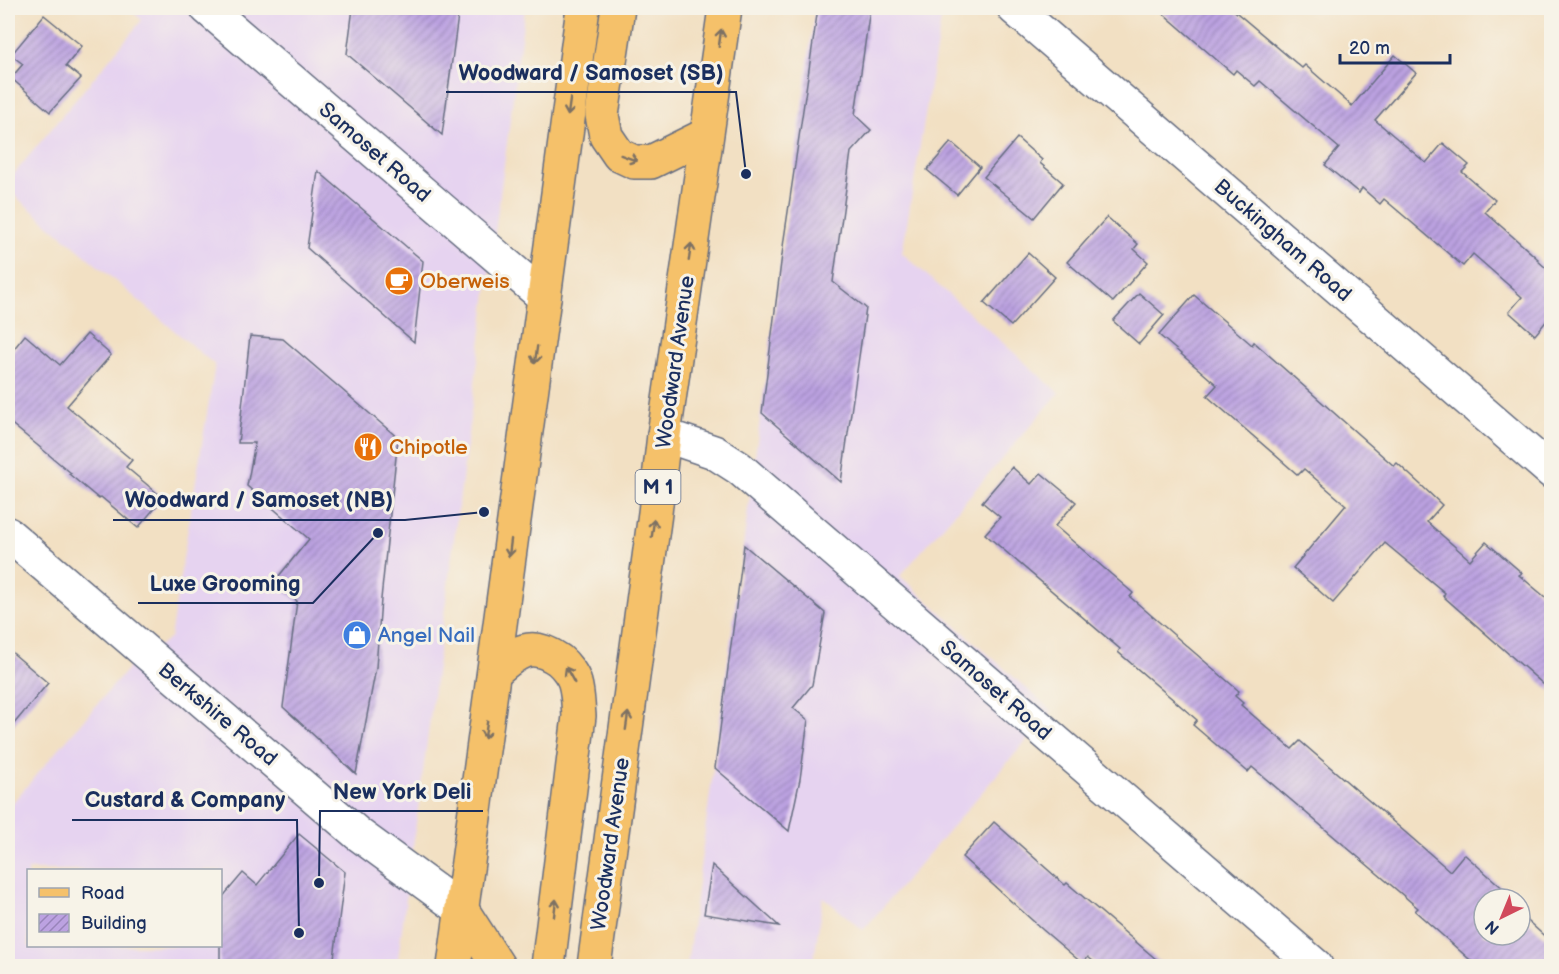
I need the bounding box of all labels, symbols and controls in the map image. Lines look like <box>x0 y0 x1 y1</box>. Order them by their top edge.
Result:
scale bar <box>1340 27 1450 65</box>
one-way arrow <box>715 28 726 48</box>
text: 20 m <box>1349 38 1390 59</box>
callout: Woodward / Samoset (SB) <box>446 52 736 92</box>
text: Woodward / Samoset (SB) <box>458 60 724 87</box>
street label: Samoset Road <box>314 97 436 208</box>
one-way arrow <box>564 97 575 117</box>
one-way arrow <box>619 154 638 165</box>
street label: Buckingham Road <box>1209 174 1356 307</box>
one-way arrow <box>685 242 696 262</box>
cafe icon: Oberweis <box>383 265 415 297</box>
place label: Oberweis <box>420 269 510 294</box>
street label: Woodward Avenue <box>651 274 700 450</box>
one-way arrow <box>530 344 541 364</box>
restaurant icon: Chipotle <box>352 431 384 463</box>
place label: Chipotle <box>389 435 468 460</box>
road number: M 1 <box>636 470 680 504</box>
callout: Woodward / Samoset (NB) <box>113 480 405 520</box>
text: Woodward / Samoset (NB) <box>125 487 393 514</box>
one-way arrow <box>648 519 659 538</box>
one-way arrow <box>504 538 515 557</box>
callout: Luxe Grooming <box>138 563 313 603</box>
text: Luxe Grooming <box>150 571 300 598</box>
shop icon: Angel Nail <box>341 619 373 651</box>
place label: Angel Nail <box>378 623 475 648</box>
street label: Samoset Road <box>935 635 1057 746</box>
street label: Berkshire Road <box>153 657 282 771</box>
one-way arrow <box>564 667 576 684</box>
one-way arrow <box>621 712 632 732</box>
one-way arrow <box>480 720 491 739</box>
street label: Woodward Avenue <box>586 756 635 932</box>
callout: New York Deli <box>320 771 483 811</box>
text: New York Deli <box>333 779 471 806</box>
callout: Custard & Company <box>72 780 297 820</box>
text: Custard & Company <box>85 787 285 814</box>
legend <box>27 869 222 947</box>
text: Road <box>81 883 125 904</box>
north arrow <box>1472 887 1532 947</box>
one-way arrow <box>550 899 561 919</box>
text: Building <box>81 913 147 934</box>
text: N <box>1482 916 1504 938</box>

